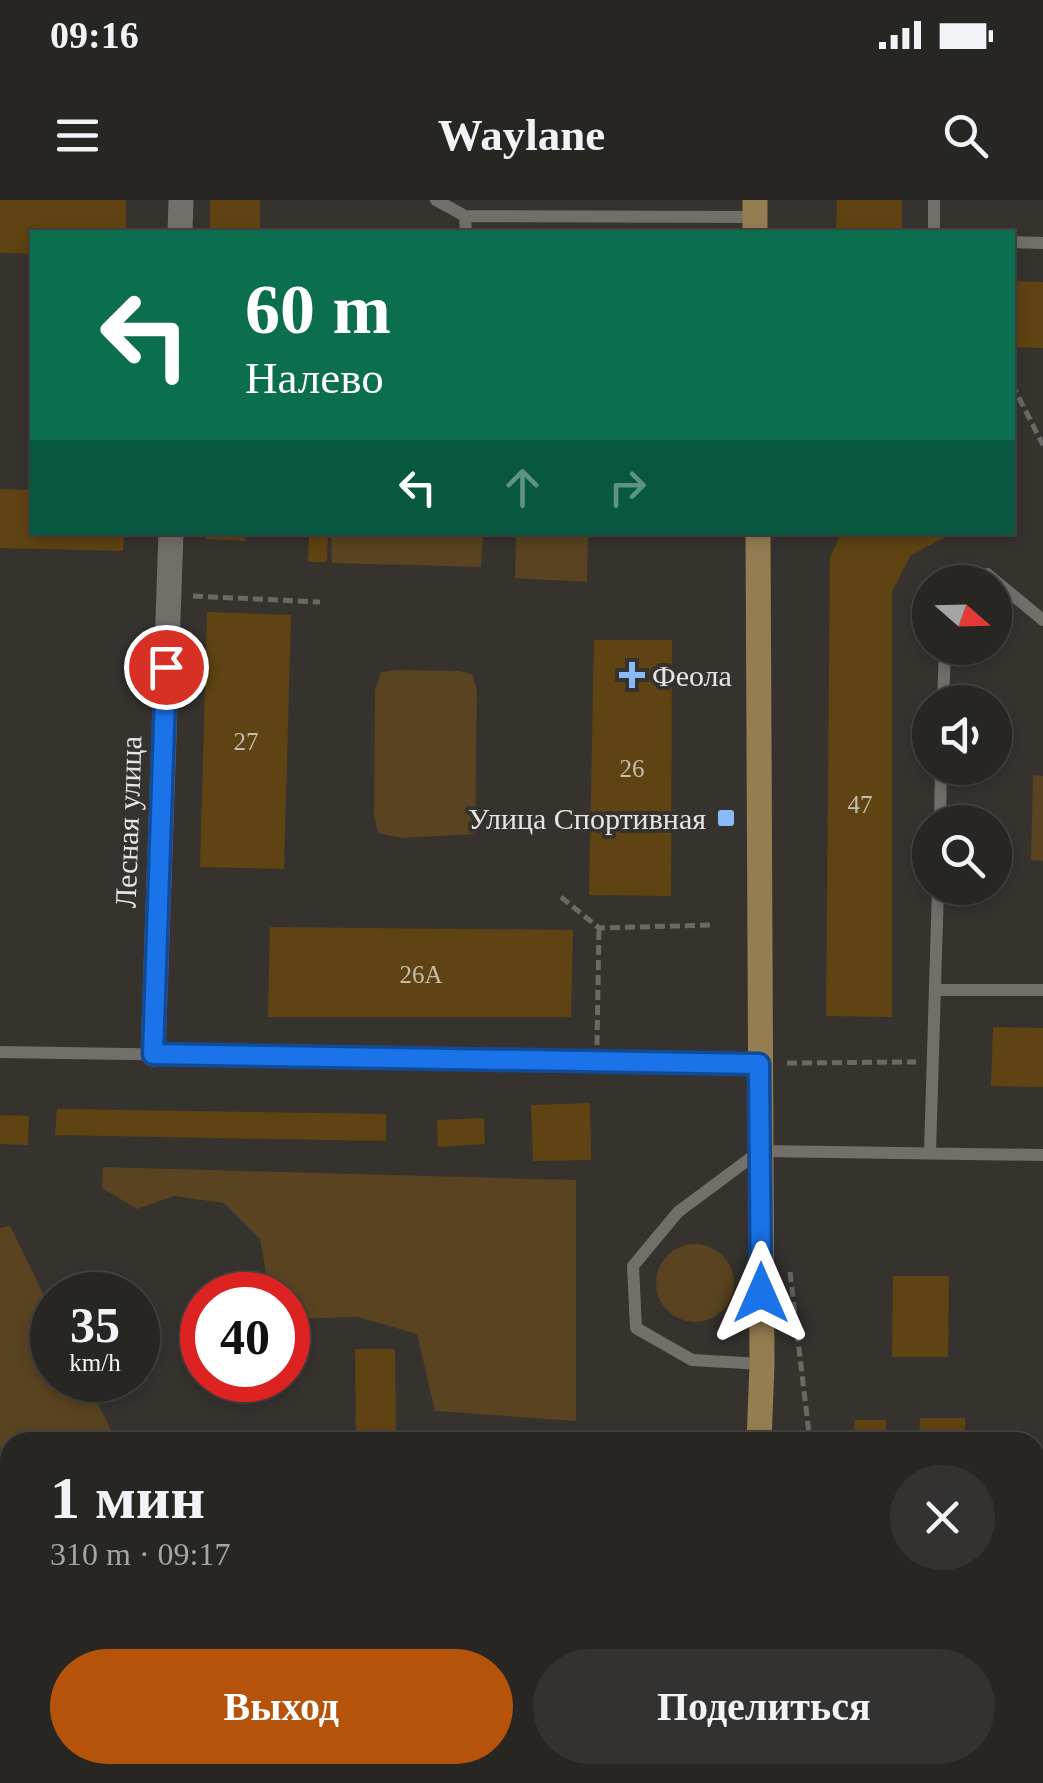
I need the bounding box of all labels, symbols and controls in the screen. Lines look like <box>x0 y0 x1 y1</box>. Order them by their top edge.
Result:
text: 09:16 <box>50 14 139 56</box>
icon: menu <box>50 108 105 163</box>
icon: search <box>938 108 993 163</box>
text: Waylane <box>438 110 605 160</box>
icon: left <box>80 270 210 400</box>
text: 60 m <box>245 271 391 348</box>
text: Налево <box>245 353 384 403</box>
icon: left <box>390 460 445 515</box>
icon: ahead <box>495 460 550 515</box>
icon: right <box>600 460 655 515</box>
north arrow <box>912 565 1012 665</box>
map controls <box>912 565 1012 905</box>
pin <box>124 625 209 710</box>
icon: arrive <box>139 640 194 695</box>
place label: Феола <box>652 659 732 692</box>
marker: Феола <box>621 664 643 686</box>
button: sound <box>912 685 1012 785</box>
house number: 27 <box>234 728 259 755</box>
street label: Лесная улица <box>109 735 147 909</box>
house number: 26 <box>620 755 645 782</box>
house number: 47 <box>848 791 873 818</box>
place label: Улица Спортивная <box>468 802 706 835</box>
button: search <box>912 805 1012 905</box>
marker: Улица Спортивная <box>715 807 737 829</box>
house number: 26А <box>399 961 443 988</box>
position arrow <box>709 1241 813 1345</box>
speed limit sign: 40 <box>180 1272 310 1402</box>
text: 35 <box>70 1297 120 1353</box>
text: km/h <box>69 1349 121 1376</box>
text: 1 мин <box>50 1465 205 1531</box>
button: close <box>890 1465 995 1570</box>
text: 310 m · 09:17 <box>50 1536 230 1572</box>
button: Выход <box>50 1649 513 1764</box>
button: Поделиться <box>533 1649 995 1764</box>

